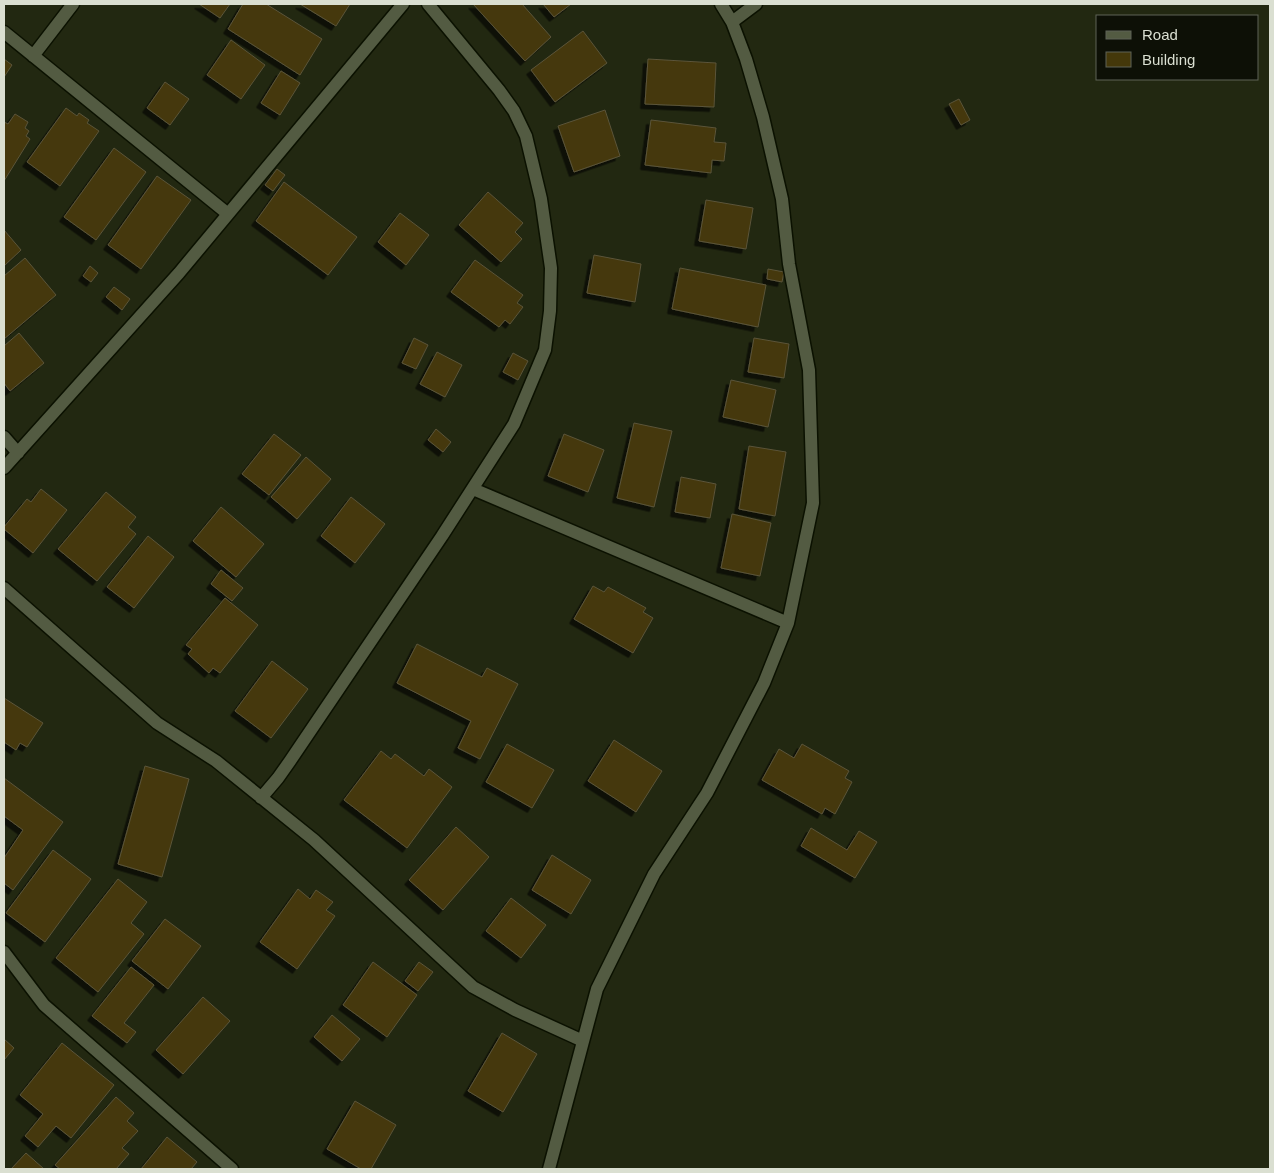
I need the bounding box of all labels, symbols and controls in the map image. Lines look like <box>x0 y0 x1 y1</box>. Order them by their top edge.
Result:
legend <box>1096 15 1259 80</box>
text: Road <box>1142 26 1178 43</box>
text: Building <box>1142 51 1195 68</box>

